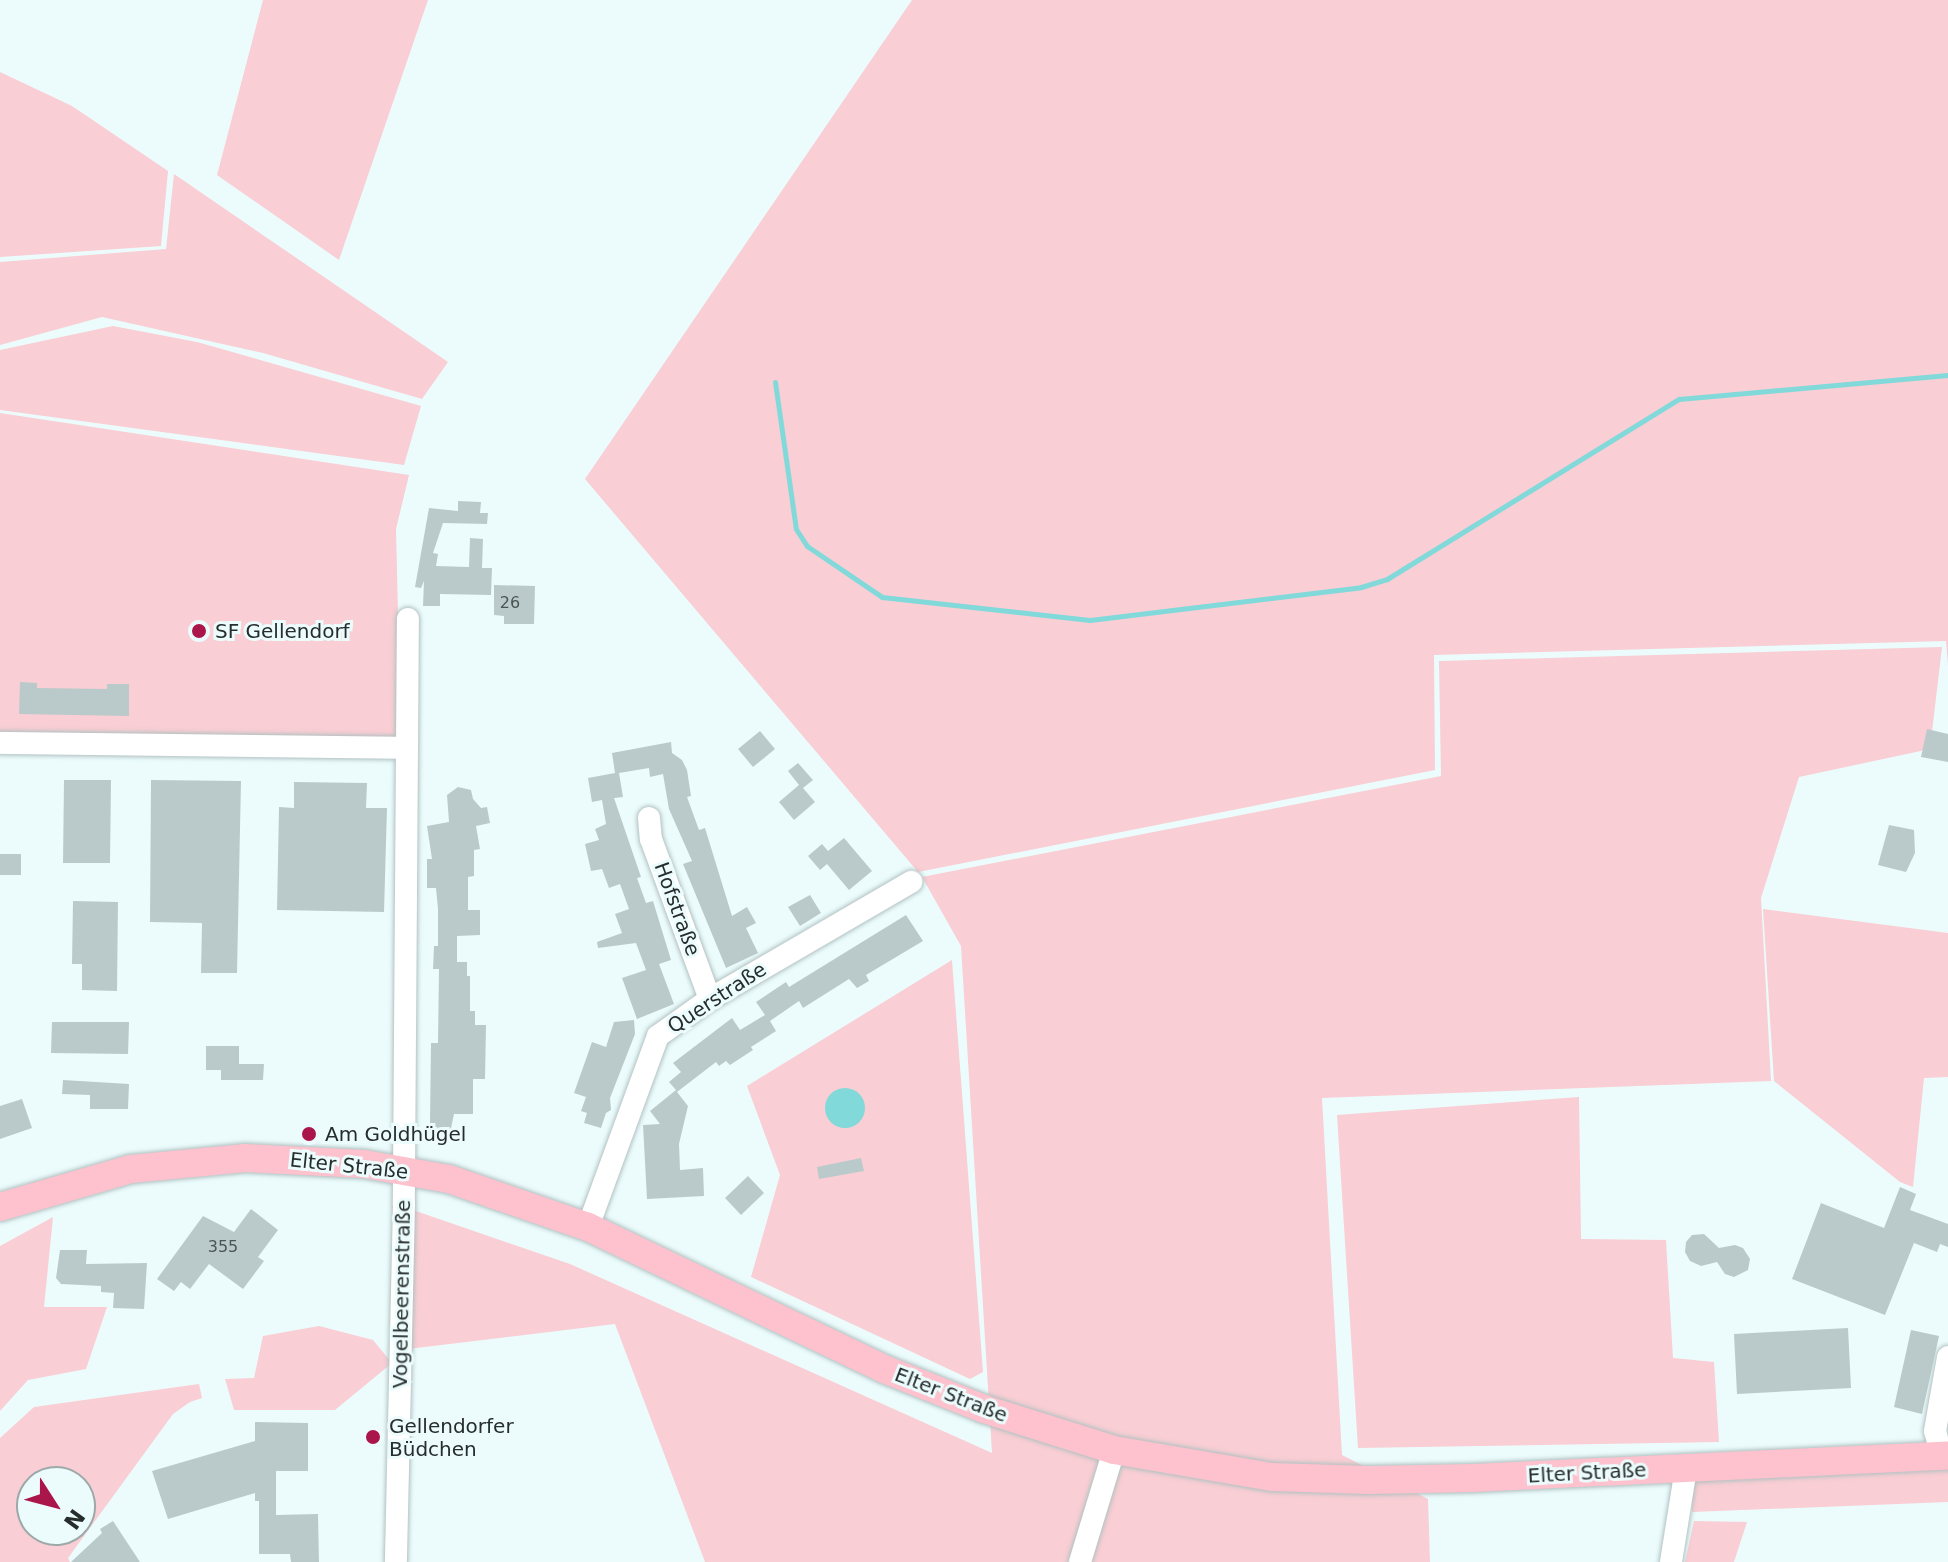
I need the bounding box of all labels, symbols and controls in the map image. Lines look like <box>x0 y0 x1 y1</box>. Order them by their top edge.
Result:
house number: 26 <box>500 593 520 613</box>
place label: SF Gellendorf <box>215 619 350 643</box>
marker: SF Gellendorf <box>190 622 208 640</box>
street label: Hofstraße <box>649 859 705 959</box>
street label: Querstraße <box>663 957 771 1039</box>
place label: Am Goldhügel <box>325 1122 466 1146</box>
marker: Am Goldhügel <box>300 1125 318 1143</box>
street label: Elter Straße <box>289 1148 409 1184</box>
street label: Vogelbeerenstraße <box>388 1199 416 1389</box>
house number: 355 <box>208 1237 238 1257</box>
street label: Elter Straße <box>891 1363 1011 1427</box>
place label: Gellendorfer Büdchen <box>389 1414 514 1461</box>
marker: Gellendorfer Büdchen <box>364 1428 382 1446</box>
street label: Elter Straße <box>1527 1458 1647 1488</box>
north arrow <box>16 1466 96 1546</box>
text: N <box>59 1504 90 1534</box>

